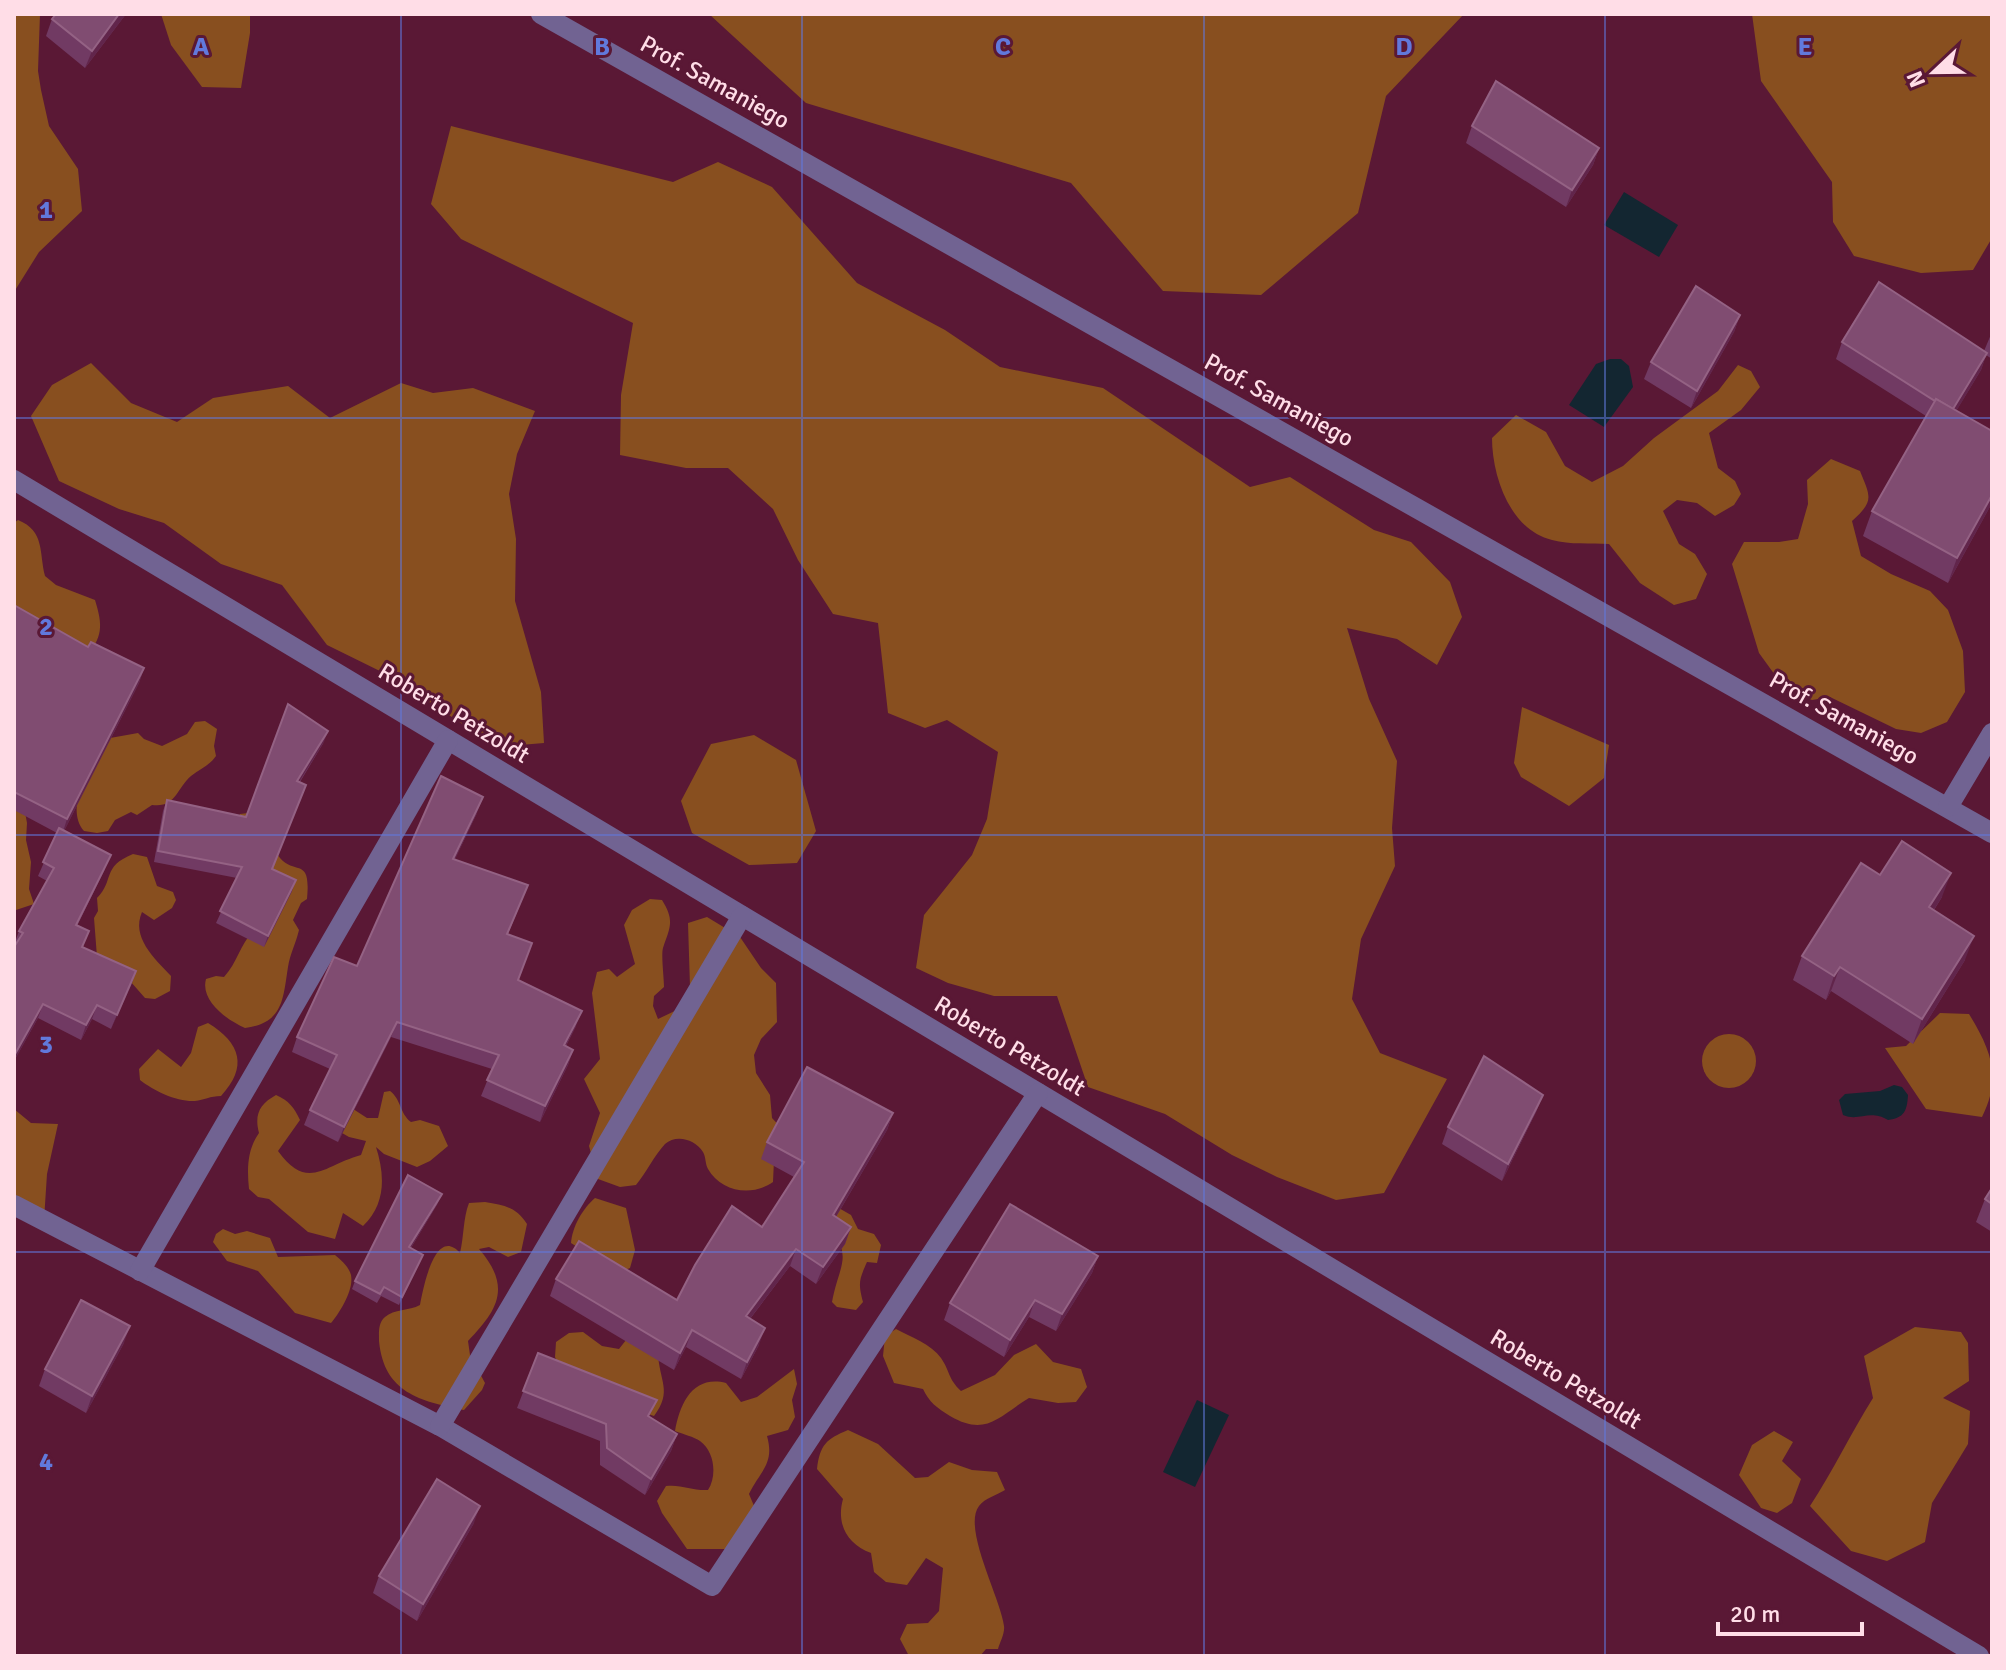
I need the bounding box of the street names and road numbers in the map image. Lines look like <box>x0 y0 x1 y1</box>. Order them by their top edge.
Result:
street label: Prof. Samaniego <box>635 29 795 135</box>
street label: Prof. Samaniego <box>1199 347 1359 453</box>
street label: Roberto Petzoldt <box>373 656 535 770</box>
street label: Prof. Samaniego <box>1764 665 1924 771</box>
street label: Roberto Petzoldt <box>929 989 1091 1103</box>
street label: Roberto Petzoldt <box>1485 1322 1647 1436</box>

